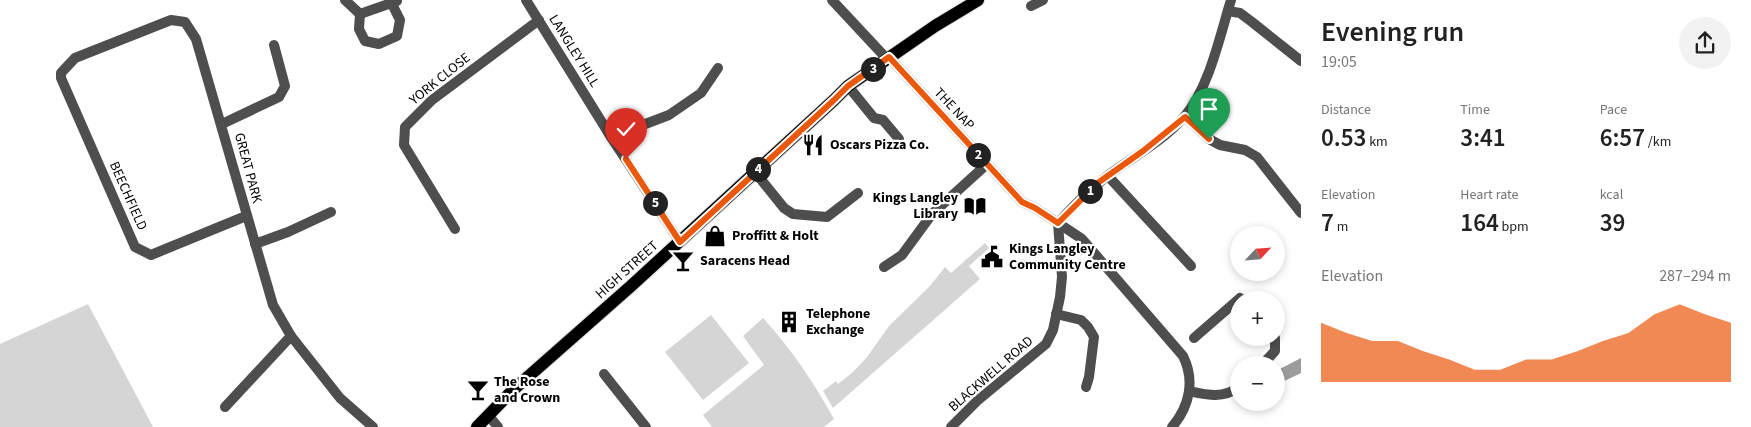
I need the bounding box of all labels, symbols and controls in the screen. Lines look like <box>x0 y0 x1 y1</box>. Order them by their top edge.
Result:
street label: LANGLEY HILL <box>544 11 604 91</box>
text: Evening run <box>1321 12 1464 52</box>
button: share <box>1679 17 1731 69</box>
street label: YORK CLOSE <box>404 48 475 110</box>
text: 19:05 <box>1321 51 1357 73</box>
pin: 3 <box>860 56 886 82</box>
text: 3 <box>870 59 877 79</box>
street label: THE NAP <box>929 83 979 135</box>
pin <box>1188 88 1230 139</box>
icon: arrive <box>1195 95 1223 123</box>
text: Distance <box>1321 100 1371 120</box>
text: Time <box>1460 100 1490 120</box>
text: Pace <box>1600 100 1627 120</box>
pin <box>605 108 647 159</box>
icon: check <box>612 115 640 143</box>
text: 0.53 <box>1321 120 1366 156</box>
text: 3:41 <box>1460 120 1506 156</box>
text: 6:57 <box>1600 120 1645 156</box>
street label: GREAT PARK <box>229 131 267 206</box>
restaurant icon: Oscars Pizza Co. <box>800 132 826 158</box>
text: km <box>1366 132 1388 152</box>
text: /km <box>1645 132 1671 152</box>
place label: Oscars Pizza Co. <box>830 135 929 155</box>
pin: 2 <box>966 142 990 168</box>
text: 2 <box>975 145 982 165</box>
pin: 4 <box>746 156 770 182</box>
street label: BEECHFIELD <box>104 158 152 234</box>
text: 4 <box>755 159 762 179</box>
pin: 1 <box>1078 178 1102 204</box>
text: 1 <box>1087 181 1094 201</box>
text: Elevation <box>1321 185 1376 205</box>
text: Heart rate <box>1460 185 1519 205</box>
text: kcal <box>1600 185 1623 205</box>
place label: Kings Langley Library <box>872 188 959 224</box>
pin: 5 <box>642 190 668 216</box>
text: 5 <box>652 193 659 213</box>
library icon: Kings Langley Library <box>962 193 988 219</box>
text: 7 <box>1321 205 1334 241</box>
text: 164 <box>1460 205 1499 241</box>
text: 39 <box>1600 205 1625 241</box>
text: m <box>1334 217 1348 237</box>
text: bpm <box>1499 217 1529 237</box>
shop icon: Proffitt & Holt <box>702 223 728 249</box>
place label: Proffitt & Holt <box>732 226 819 246</box>
north arrow <box>1230 226 1285 281</box>
map controls <box>1230 226 1285 411</box>
street label: HIGH STREET <box>591 236 663 304</box>
place label: Kings Langley Community Centre <box>1009 239 1126 275</box>
public building icon: Kings Langley Community Centre <box>979 244 1005 270</box>
bar icon: Saracens Head <box>670 248 696 274</box>
place label: Saracens Head <box>700 251 790 271</box>
text: Elevation <box>1321 265 1383 287</box>
text: 287–294 m <box>1659 265 1731 287</box>
button: + <box>1230 291 1285 346</box>
place label: Telephone Exchange <box>806 304 870 340</box>
building icon: Telephone Exchange <box>776 309 802 335</box>
street label: BLACKWELL ROAD <box>944 331 1038 417</box>
button: − <box>1230 356 1285 411</box>
place label: The Rose and Crown <box>494 372 560 408</box>
bar icon: The Rose and Crown <box>465 377 491 403</box>

